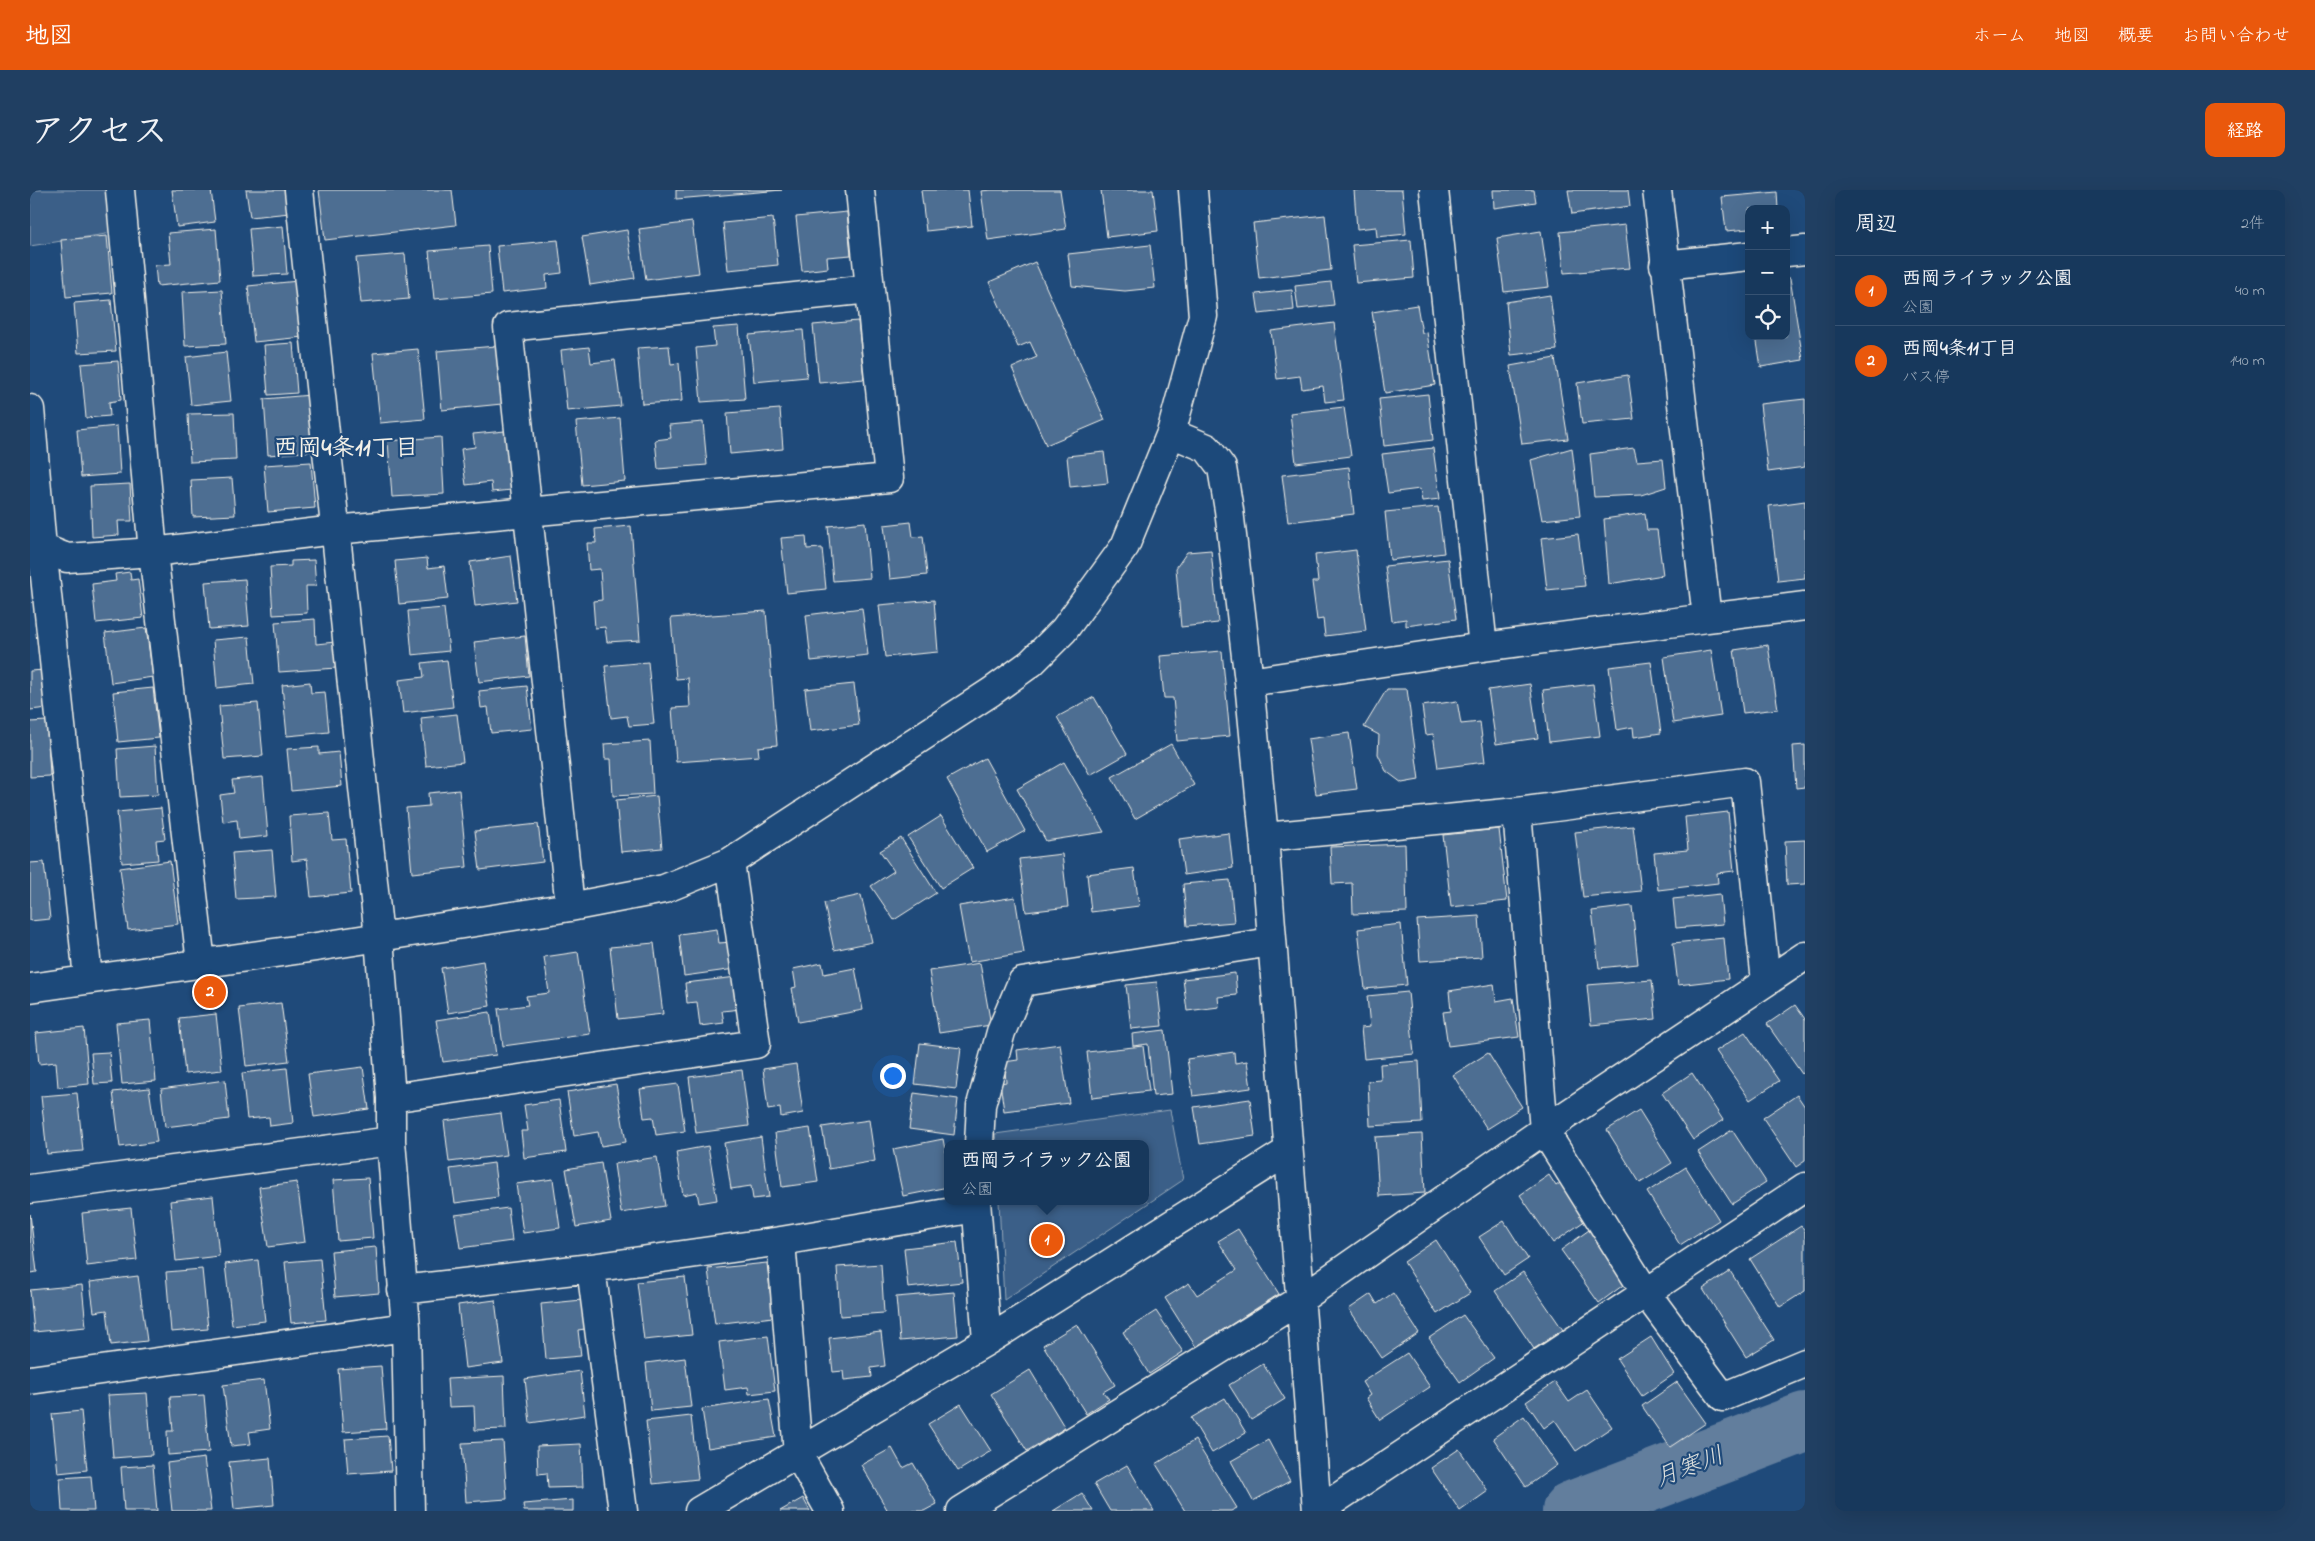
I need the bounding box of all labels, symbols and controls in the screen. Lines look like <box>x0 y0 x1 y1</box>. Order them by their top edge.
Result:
text: 地図 <box>25 20 73 55</box>
text: ホーム <box>1973 24 2026 50</box>
text: 地図 <box>2054 24 2090 50</box>
text: 概要 <box>2118 24 2154 50</box>
text: お問い合わせ <box>2182 24 2290 50</box>
button: 経路 <box>2205 103 2285 157</box>
text: アクセス <box>30 108 168 159</box>
map controls <box>1745 205 1790 340</box>
button: + <box>1745 205 1790 250</box>
text: 周辺 <box>1855 210 1897 240</box>
text: 2件 <box>2241 212 2265 236</box>
button: − <box>1745 250 1790 295</box>
text: 西岡ライラック公園 <box>1902 266 2073 293</box>
text: 1 <box>1868 279 1874 303</box>
text: 40 m <box>2235 279 2265 303</box>
button: locate <box>1745 295 1790 340</box>
text: 公園 <box>1902 296 1934 320</box>
text: 西岡4条11丁目 <box>1902 336 2017 363</box>
text: 2 <box>1867 349 1875 373</box>
text: 140 m <box>2230 349 2265 373</box>
text: バス停 <box>1902 366 1950 390</box>
district label: 西岡4条11丁目 <box>273 432 419 467</box>
pin: 2 <box>194 973 226 1011</box>
your location <box>880 1063 906 1089</box>
popup <box>944 1140 1149 1205</box>
text: 西岡ライラック公園 <box>961 1148 1132 1175</box>
text: 公園 <box>961 1178 993 1202</box>
pin: 1 <box>1031 1221 1063 1259</box>
water label: 月寒川 <box>1650 1439 1730 1498</box>

